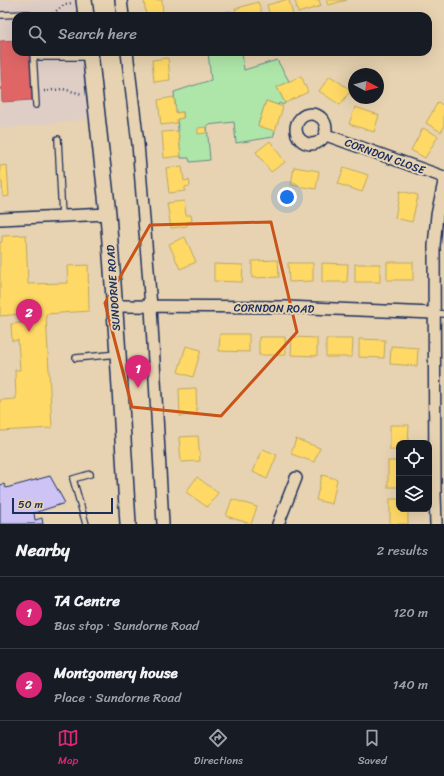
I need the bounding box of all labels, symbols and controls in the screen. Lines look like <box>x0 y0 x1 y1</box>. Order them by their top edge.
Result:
search box <box>12 12 432 56</box>
text: Search here <box>58 21 137 47</box>
icon: search <box>26 23 48 45</box>
north arrow <box>348 68 384 104</box>
street label: CORNDON CLOSE <box>342 133 429 180</box>
your location <box>277 187 297 207</box>
street label: SUNDORNE ROAD <box>101 244 126 332</box>
street label: CORNDON ROAD <box>234 298 315 319</box>
pin: 2 <box>16 299 42 332</box>
pin: 1 <box>125 355 151 388</box>
map controls <box>396 440 432 512</box>
button: locate <box>396 440 432 476</box>
button: layers <box>396 476 432 512</box>
text: 50 m <box>18 495 43 514</box>
scale bar <box>12 496 113 515</box>
text: Nearby <box>16 535 70 565</box>
text: 2 results <box>377 539 428 562</box>
text: TA Centre <box>54 588 120 614</box>
text: 1 <box>26 601 32 624</box>
text: 120 m <box>393 601 428 624</box>
text: Bus stop · Sundorne Road <box>54 614 199 637</box>
text: Montgomery house <box>54 660 178 686</box>
text: 2 <box>25 673 33 696</box>
text: 140 m <box>393 673 428 696</box>
text: Place · Sundorne Road <box>54 686 181 709</box>
tab: Map <box>57 727 79 770</box>
tab: Directions <box>194 727 243 770</box>
tab: Saved <box>358 727 387 770</box>

